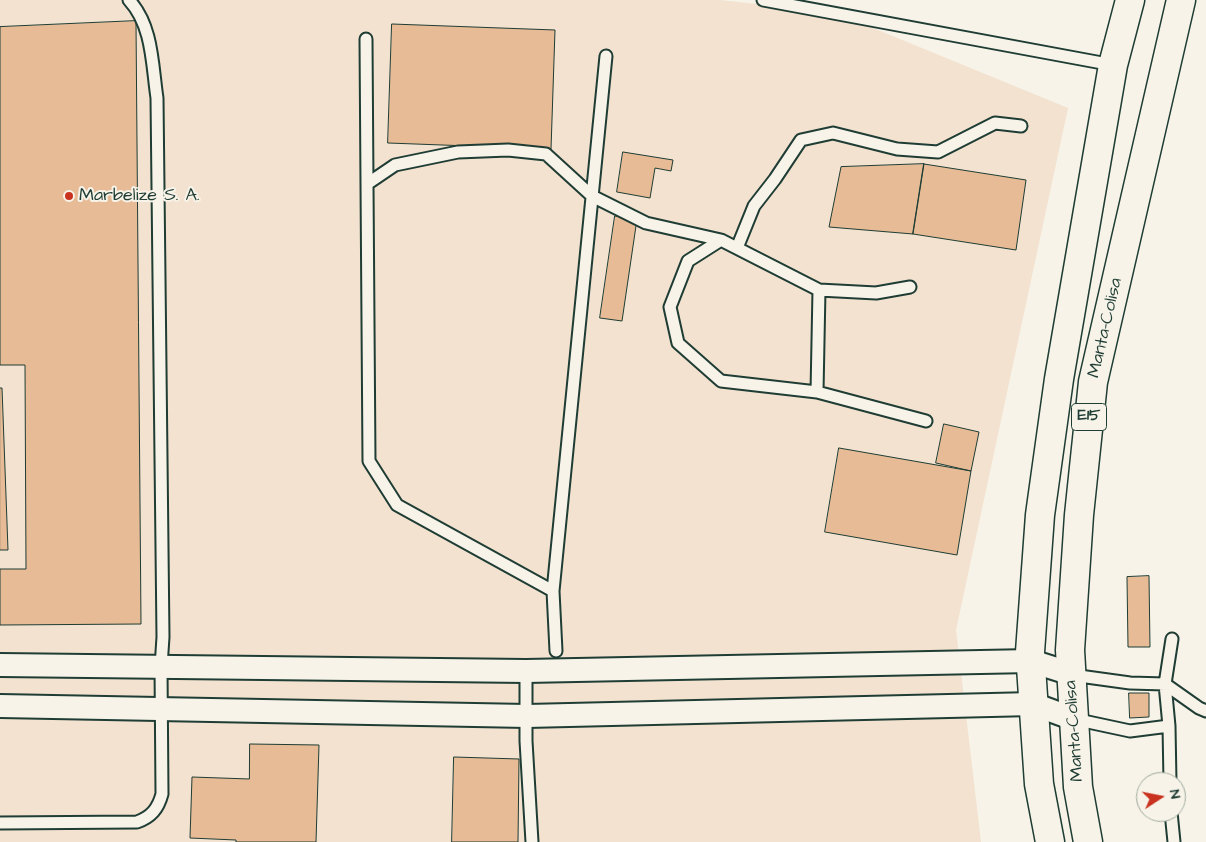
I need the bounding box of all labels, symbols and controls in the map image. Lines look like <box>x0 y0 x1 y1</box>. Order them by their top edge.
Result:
place label: Marbelize S. A. <box>79 185 200 207</box>
marker: Marbelize S. A. <box>63 190 75 202</box>
street label: Manta-Colisa <box>1084 276 1128 380</box>
road number: E15 <box>1072 404 1106 431</box>
street label: Manta-Colisa <box>1061 680 1089 782</box>
north arrow <box>1136 772 1186 822</box>
text: N <box>1164 788 1185 801</box>

